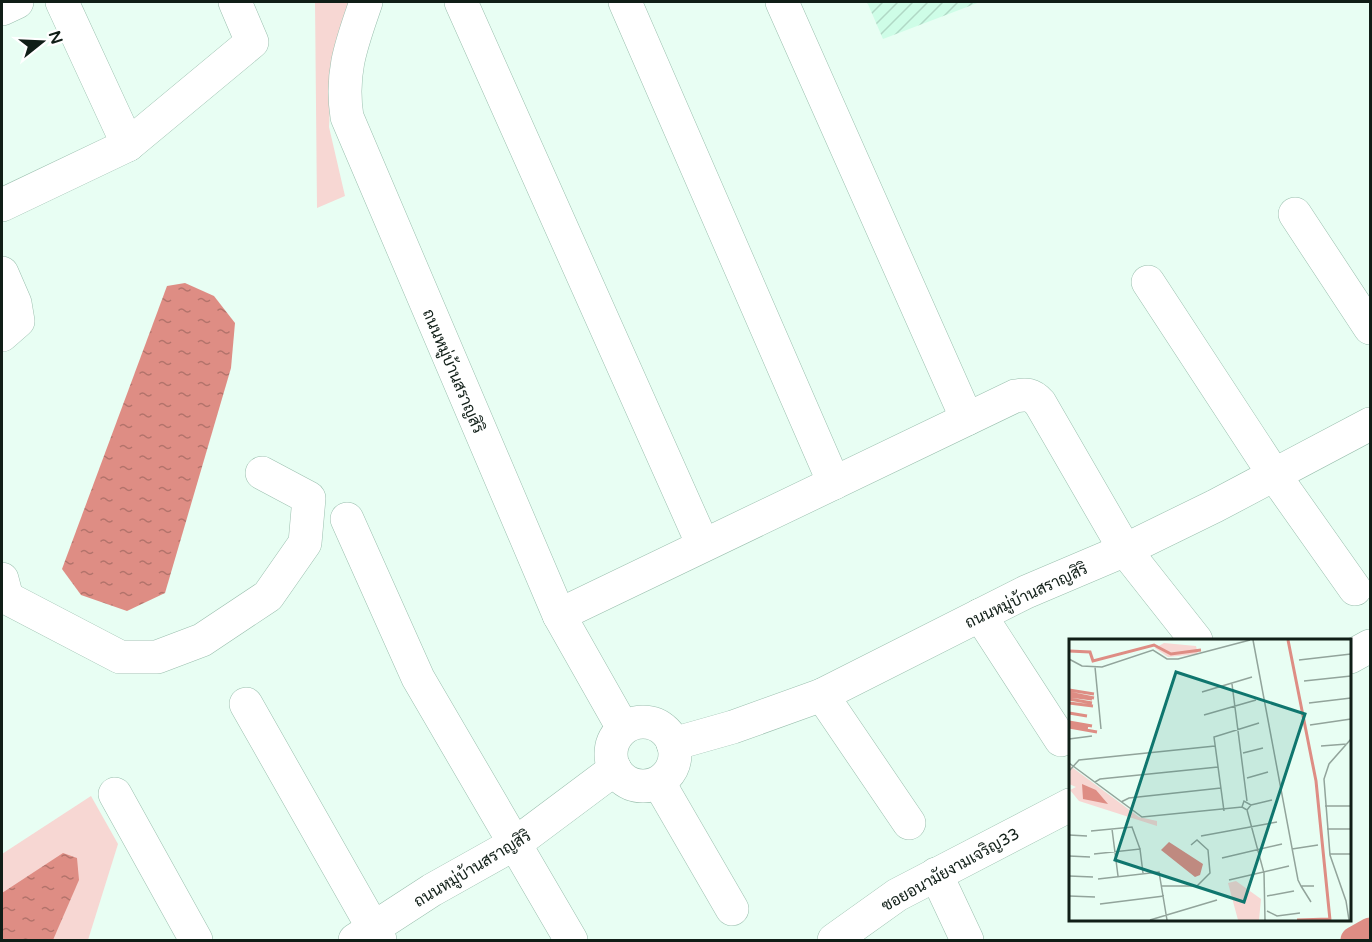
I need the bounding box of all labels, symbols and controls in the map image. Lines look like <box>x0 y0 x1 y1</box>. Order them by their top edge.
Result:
north arrow <box>12 12 72 72</box>
text: N <box>44 28 67 47</box>
street label: ถนนหมู่บ้านสราญสิริ <box>417 306 489 437</box>
street label: ถนนหมู่บ้านสราญสิริ <box>961 558 1092 634</box>
inset map <box>1069 639 1351 921</box>
street label: ซอยอนามัยงามเจริญ33 <box>878 823 1023 916</box>
street label: ถนนหมู่บ้านสราญสิริ <box>410 825 535 913</box>

